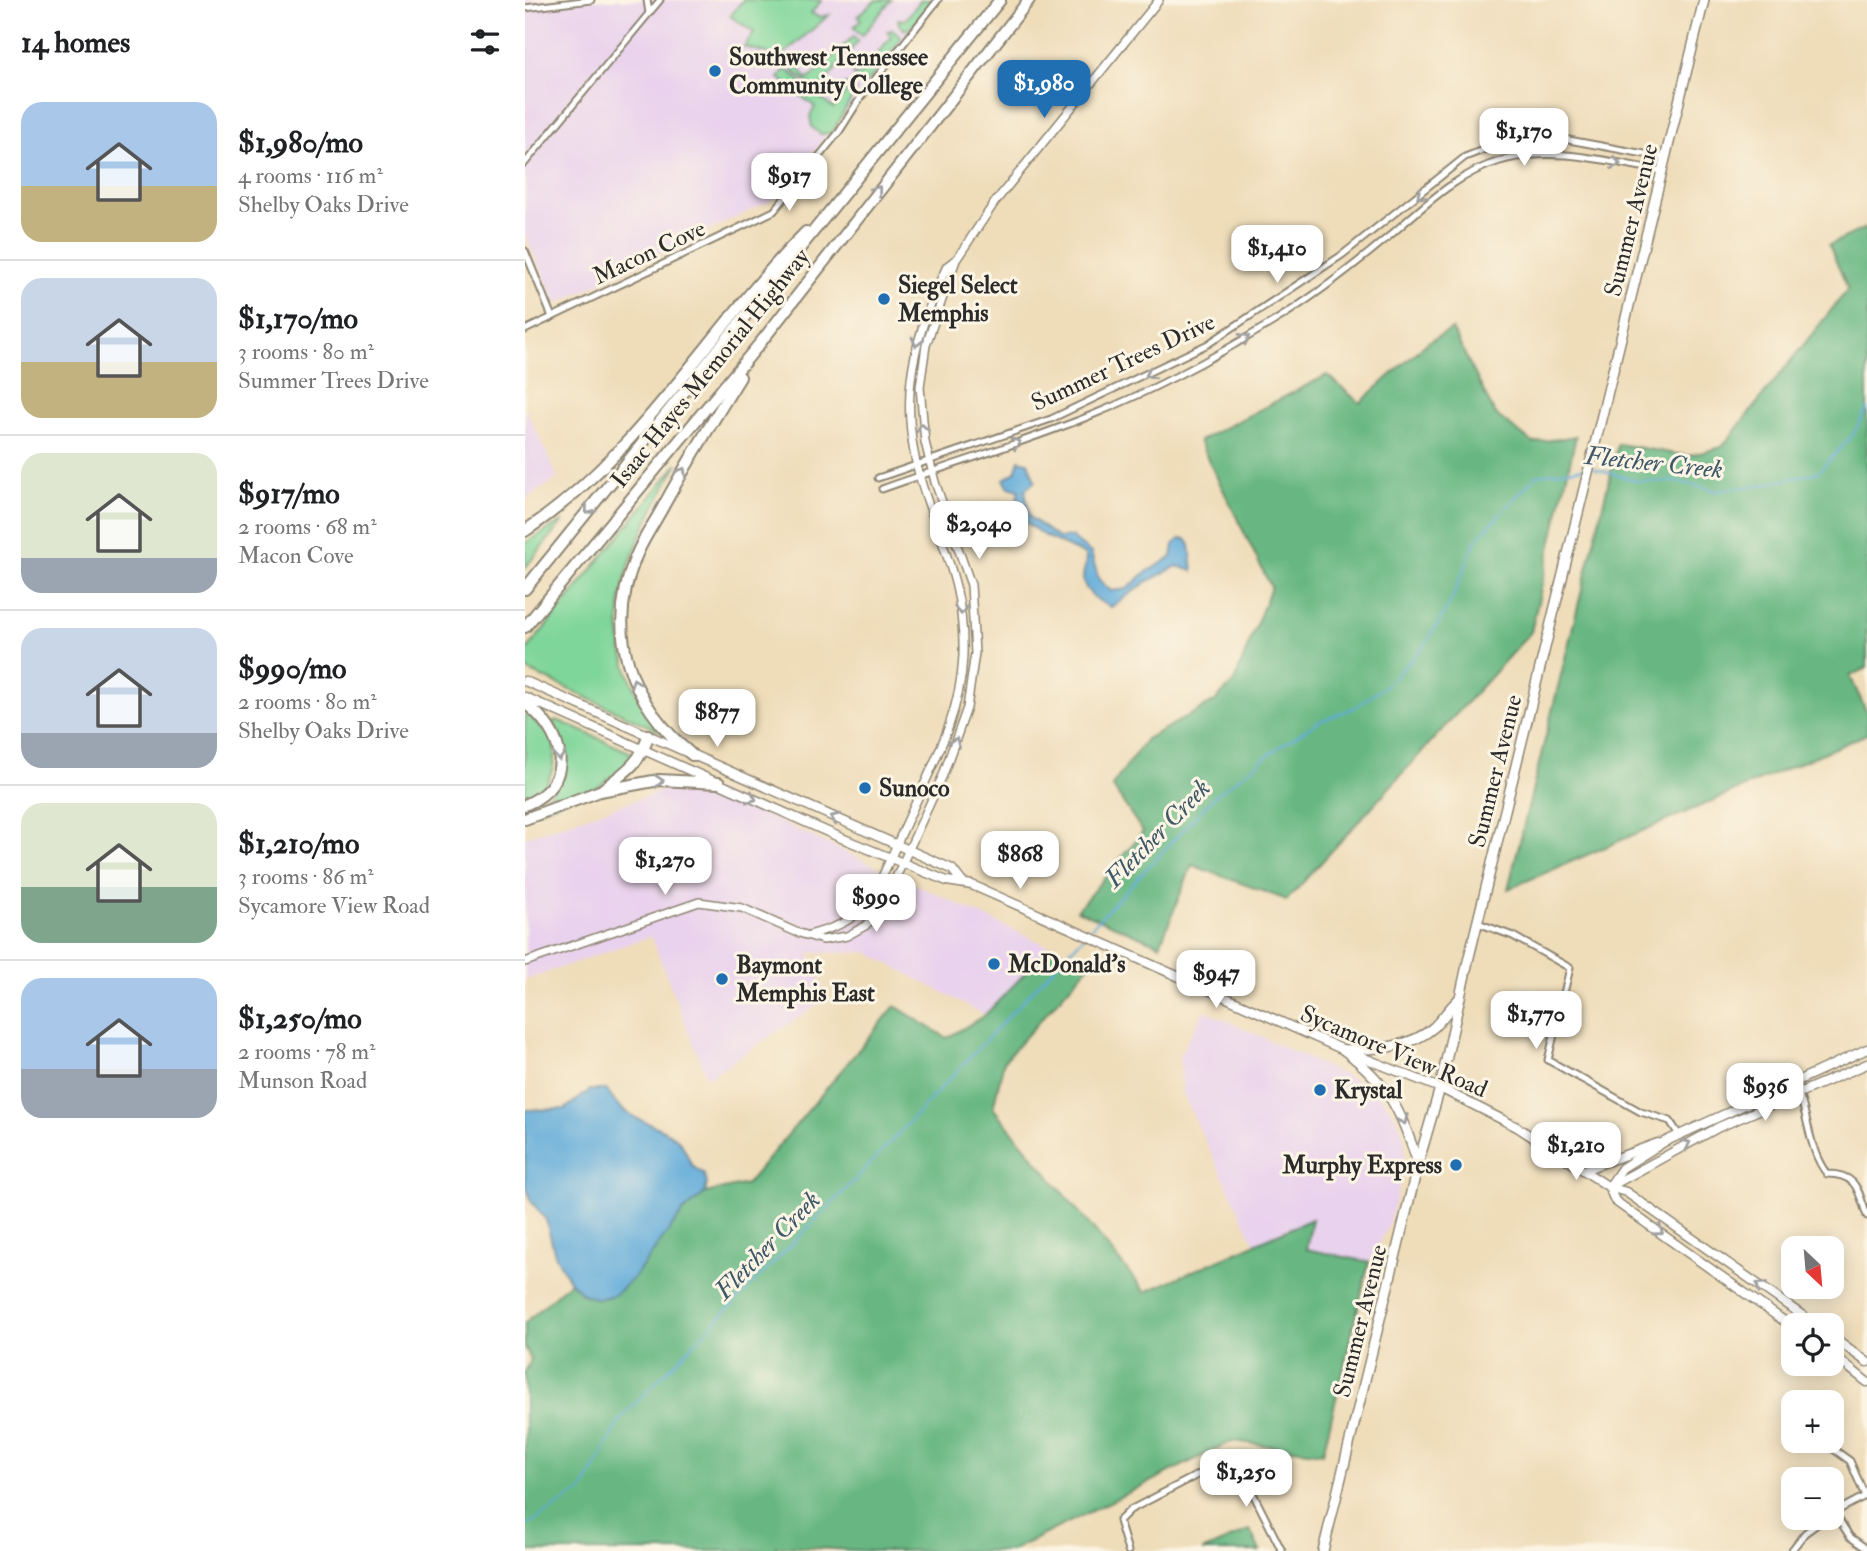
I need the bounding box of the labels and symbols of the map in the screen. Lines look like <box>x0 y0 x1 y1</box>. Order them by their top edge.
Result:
place label: Southwest Tennessee Community College <box>729 42 928 101</box>
pin: $1,980 <box>987 60 1101 120</box>
marker: Southwest Tennessee Community College <box>707 63 723 79</box>
pin: $1,170 <box>1467 108 1581 168</box>
street label: Summer Avenue <box>1598 141 1665 300</box>
pin: $917 <box>748 154 830 213</box>
one-way arrow <box>1610 155 1622 170</box>
one-way arrow <box>868 186 881 198</box>
one-way arrow <box>1416 187 1429 199</box>
street label: Macon Cove <box>588 213 710 292</box>
pin: $1,410 <box>1220 226 1334 285</box>
street label: Isaac Hayes Memorial Highway <box>604 242 817 495</box>
place label: Siegel Select Memphis <box>897 270 1018 329</box>
marker: Siegel Select Memphis <box>876 291 892 307</box>
street label: Summer Trees Drive <box>1026 306 1220 419</box>
one-way arrow <box>1237 333 1250 346</box>
one-way arrow <box>911 336 925 348</box>
one-way arrow <box>1145 366 1157 380</box>
one-way arrow <box>915 422 930 433</box>
one-way arrow <box>1010 437 1022 451</box>
water label: Fletcher Creek <box>1581 440 1725 486</box>
one-way arrow <box>674 466 687 479</box>
one-way arrow <box>585 502 597 515</box>
pin: $2,040 <box>922 502 1036 561</box>
one-way arrow <box>953 605 968 616</box>
one-way arrow <box>629 678 643 690</box>
pin: $877 <box>676 690 758 749</box>
street label: Summer Avenue <box>1462 692 1529 851</box>
one-way arrow <box>946 737 960 749</box>
one-way arrow <box>551 751 566 762</box>
place label: Sunoco <box>879 773 950 804</box>
water label: Fletcher Creek <box>1097 773 1217 896</box>
one-way arrow <box>654 774 665 789</box>
marker: Sunoco <box>857 780 873 796</box>
one-way arrow <box>745 790 757 804</box>
one-way arrow <box>830 812 842 826</box>
pin: $868 <box>979 832 1061 891</box>
pin: $1,270 <box>608 838 722 897</box>
pin: $990 <box>835 874 917 934</box>
place label: McDonald's <box>1007 949 1126 980</box>
place label: Baymont Memphis East <box>735 950 875 1009</box>
pin: $947 <box>1175 950 1257 1010</box>
marker: McDonald's <box>986 956 1002 972</box>
marker: Baymont Memphis East <box>714 971 730 987</box>
pin: $1,770 <box>1479 992 1593 1051</box>
street label: Sycamore View Road <box>1296 998 1492 1105</box>
pin: $936 <box>1724 1064 1806 1123</box>
place label: Krystal <box>1334 1075 1403 1106</box>
marker: Krystal <box>1312 1082 1328 1098</box>
one-way arrow <box>1395 1113 1409 1125</box>
pin: $1,210 <box>1519 1122 1633 1182</box>
one-way arrow <box>1679 1138 1691 1152</box>
place label: Murphy Express <box>1282 1150 1442 1181</box>
marker: Murphy Express <box>1448 1157 1464 1173</box>
water label: Fletcher Creek <box>707 1185 827 1308</box>
one-way arrow <box>1651 1223 1664 1235</box>
north arrow <box>1781 1236 1845 1298</box>
street label: Summer Avenue <box>1327 1242 1394 1401</box>
one-way arrow <box>1755 1282 1768 1294</box>
pin: $1,250 <box>1189 1450 1303 1509</box>

